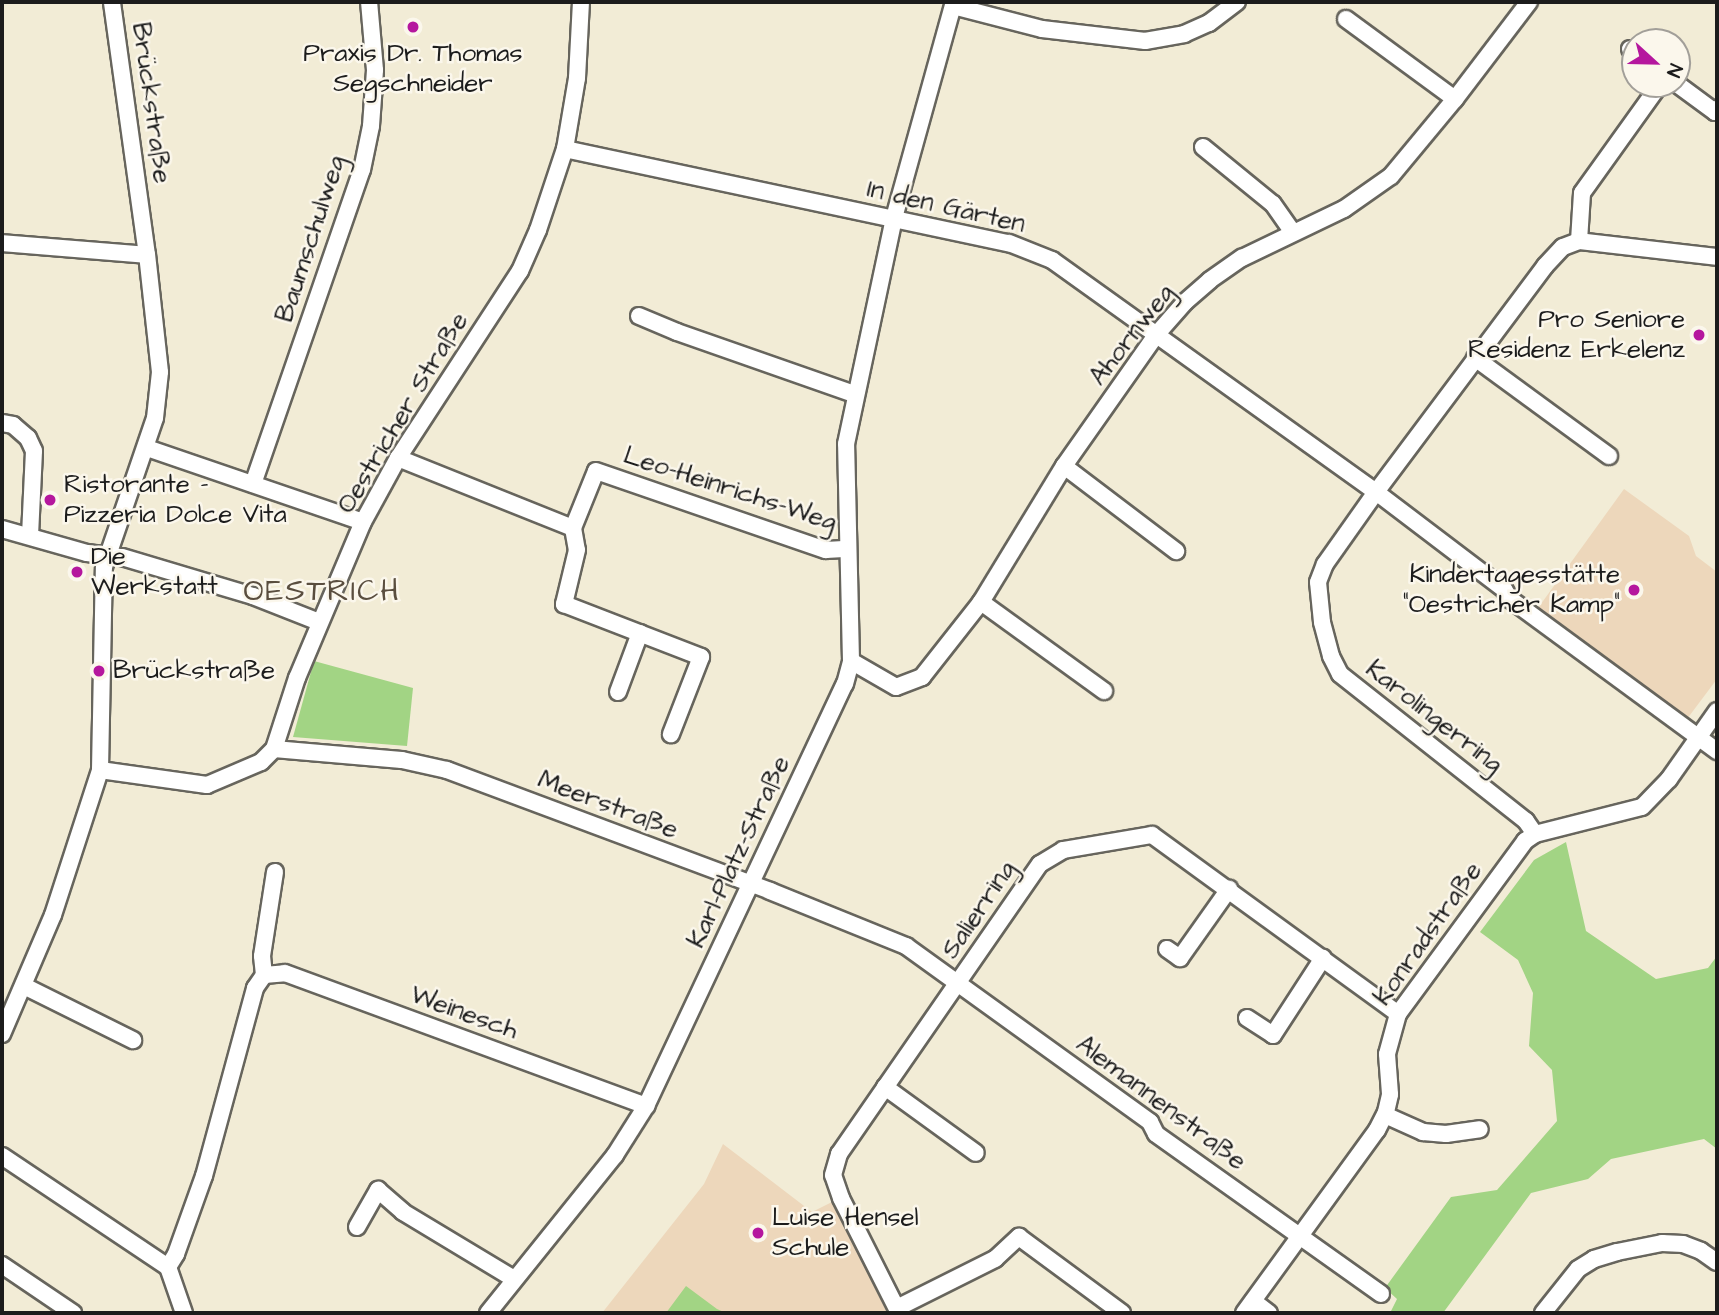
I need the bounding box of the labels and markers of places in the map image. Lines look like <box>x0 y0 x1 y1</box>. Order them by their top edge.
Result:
marker: Praxis Dr. Thomas Segschneider <box>405 19 421 35</box>
place label: Praxis Dr. Thomas Segschneider <box>303 38 523 100</box>
place label: Pro Seniore Residenz Erkelenz <box>1468 304 1685 366</box>
marker: Pro Seniore Residenz Erkelenz <box>1691 327 1707 343</box>
place label: Ristorante - Pizzeria Dolce Vita <box>64 469 287 530</box>
marker: Ristorante - Pizzeria Dolce Vita <box>42 492 58 508</box>
place label: Die Werkstatt <box>91 541 218 602</box>
place label: Kindertagesstätte "Oestricher Kamp" <box>1403 559 1620 620</box>
marker: Die Werkstatt <box>69 564 85 580</box>
marker: Kindertagesstätte "Oestricher Kamp" <box>1626 582 1642 598</box>
place label: Brückstraße <box>113 655 275 687</box>
marker: Brückstraße <box>91 663 107 679</box>
place label: Luise Hensel Schule <box>772 1202 919 1264</box>
marker: Luise Hensel Schule <box>750 1225 766 1241</box>

